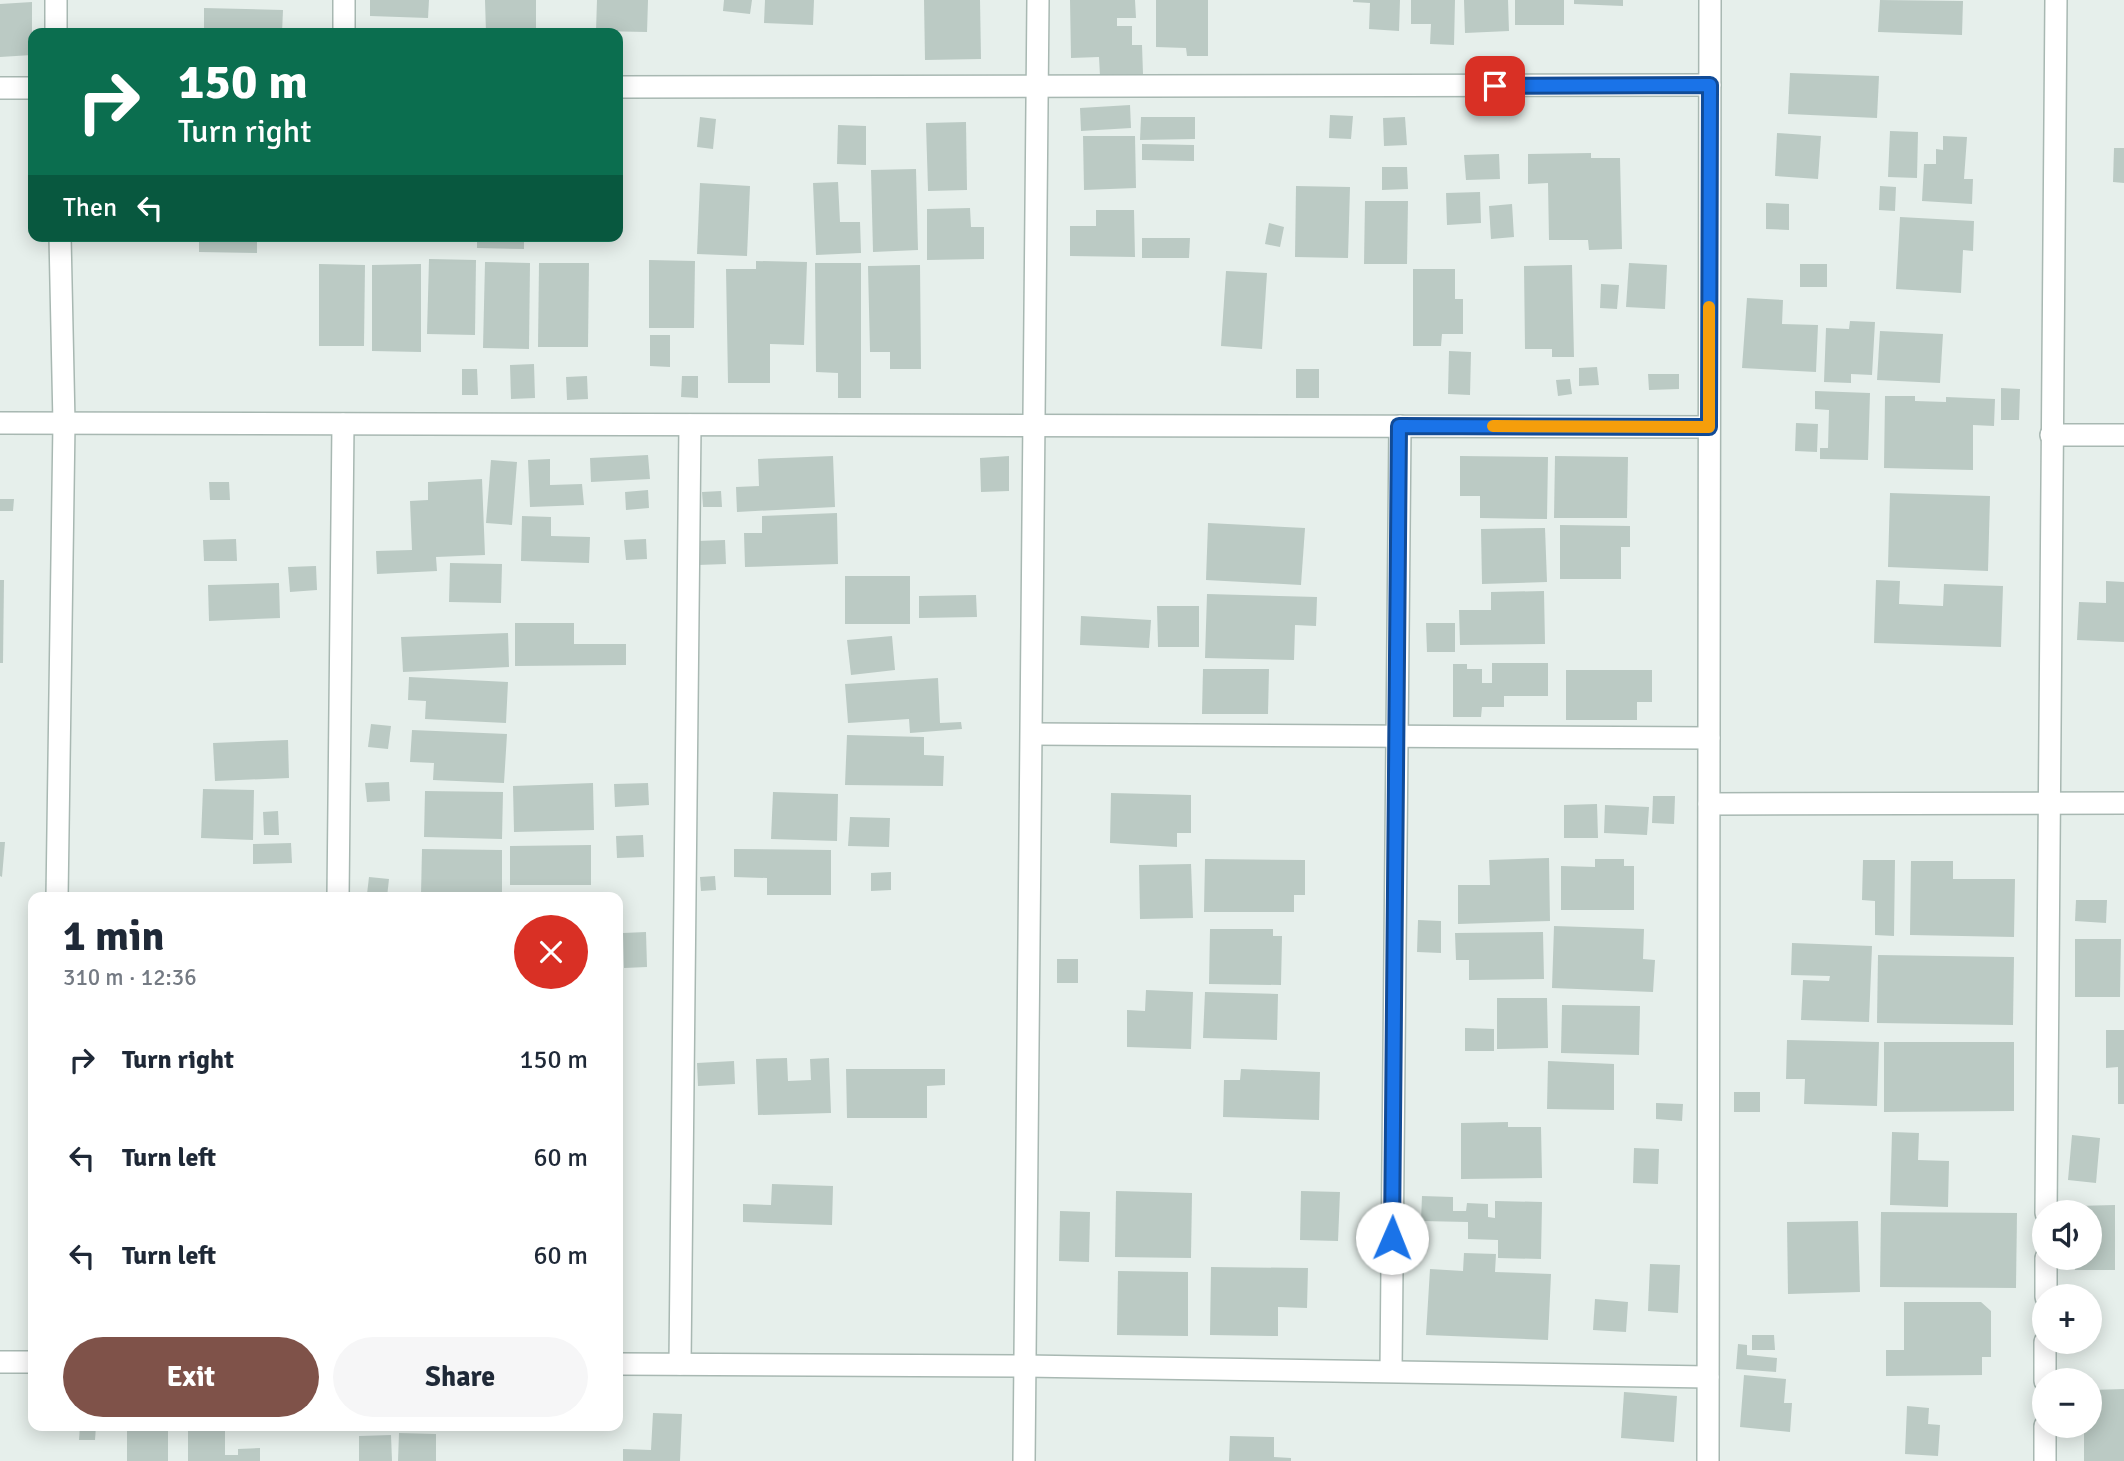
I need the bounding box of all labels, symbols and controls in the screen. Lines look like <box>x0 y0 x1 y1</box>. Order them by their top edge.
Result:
text: 150 m <box>178 52 308 112</box>
icon: right <box>63 56 154 147</box>
pin <box>1465 56 1525 116</box>
icon: arrive <box>1476 67 1514 105</box>
text: Turn right <box>178 112 311 151</box>
icon: left <box>131 189 169 227</box>
text: Then <box>63 192 117 224</box>
text: 1 min <box>63 911 164 962</box>
button: close <box>514 915 588 989</box>
text: 310 m · 12:36 <box>63 963 197 992</box>
icon: right <box>63 1041 101 1079</box>
text: Turn right <box>122 1044 234 1076</box>
text: 150 m <box>519 1044 588 1076</box>
icon: left <box>63 1139 101 1177</box>
text: Turn left <box>122 1142 216 1174</box>
text: 60 m <box>533 1142 588 1174</box>
map controls <box>2032 1200 2102 1438</box>
button: sound <box>2032 1200 2102 1270</box>
position arrow <box>1355 1201 1429 1275</box>
icon: left <box>63 1237 101 1275</box>
text: Turn left <box>122 1240 216 1272</box>
text: 60 m <box>533 1240 588 1272</box>
button: + <box>2032 1284 2102 1354</box>
button: Exit <box>63 1337 319 1417</box>
button: Share <box>333 1337 588 1417</box>
button: − <box>2032 1368 2102 1438</box>

